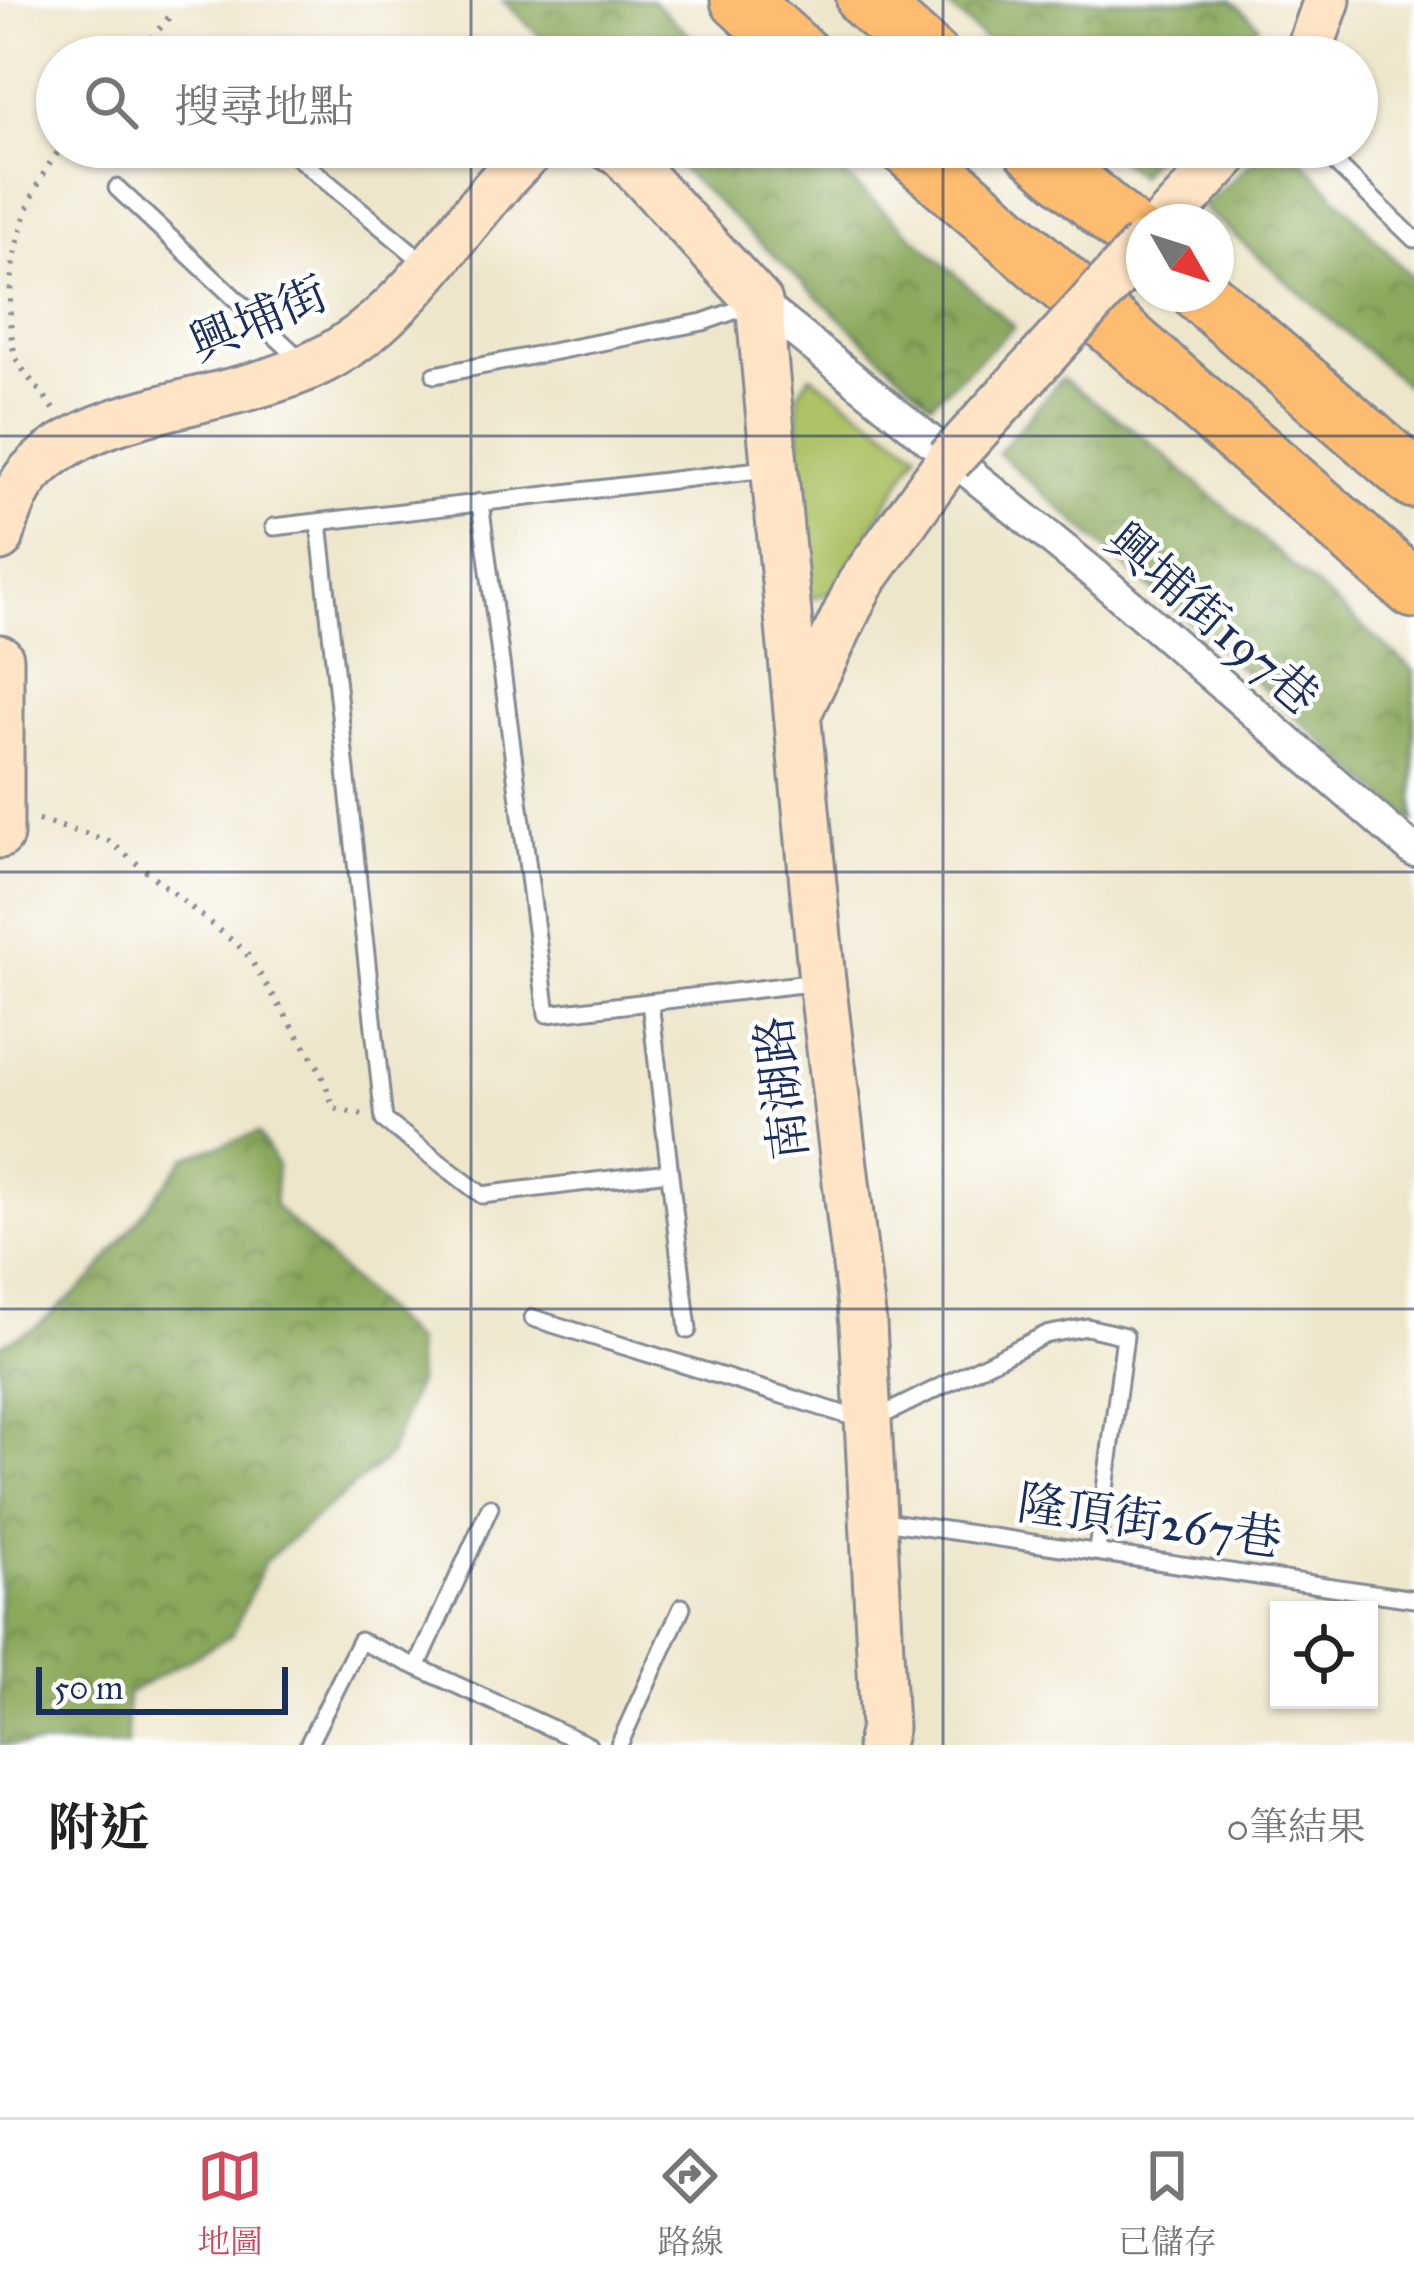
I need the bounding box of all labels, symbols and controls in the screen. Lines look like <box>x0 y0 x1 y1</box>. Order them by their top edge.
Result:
search box <box>36 36 1378 168</box>
icon: search <box>78 69 144 135</box>
text: 搜尋地點 <box>174 79 354 134</box>
north arrow <box>1126 204 1234 312</box>
street label: 興埔街 <box>180 263 336 374</box>
street label: 興埔街197巷 <box>1094 510 1331 727</box>
street label: 南湖路 <box>743 1013 820 1163</box>
street label: 隆頂街267巷 <box>1014 1473 1286 1568</box>
map controls <box>1270 1601 1378 1709</box>
button: locate <box>1270 1601 1378 1709</box>
scale bar <box>36 1661 288 1714</box>
text: 50 m <box>54 1668 123 1708</box>
text: 附近 <box>48 1797 150 1859</box>
text: 0筆結果 <box>1226 1803 1366 1851</box>
tab: 地圖 <box>197 2143 263 2262</box>
tab: 路線 <box>657 2143 723 2262</box>
tab: 已儲存 <box>1118 2143 1217 2262</box>

